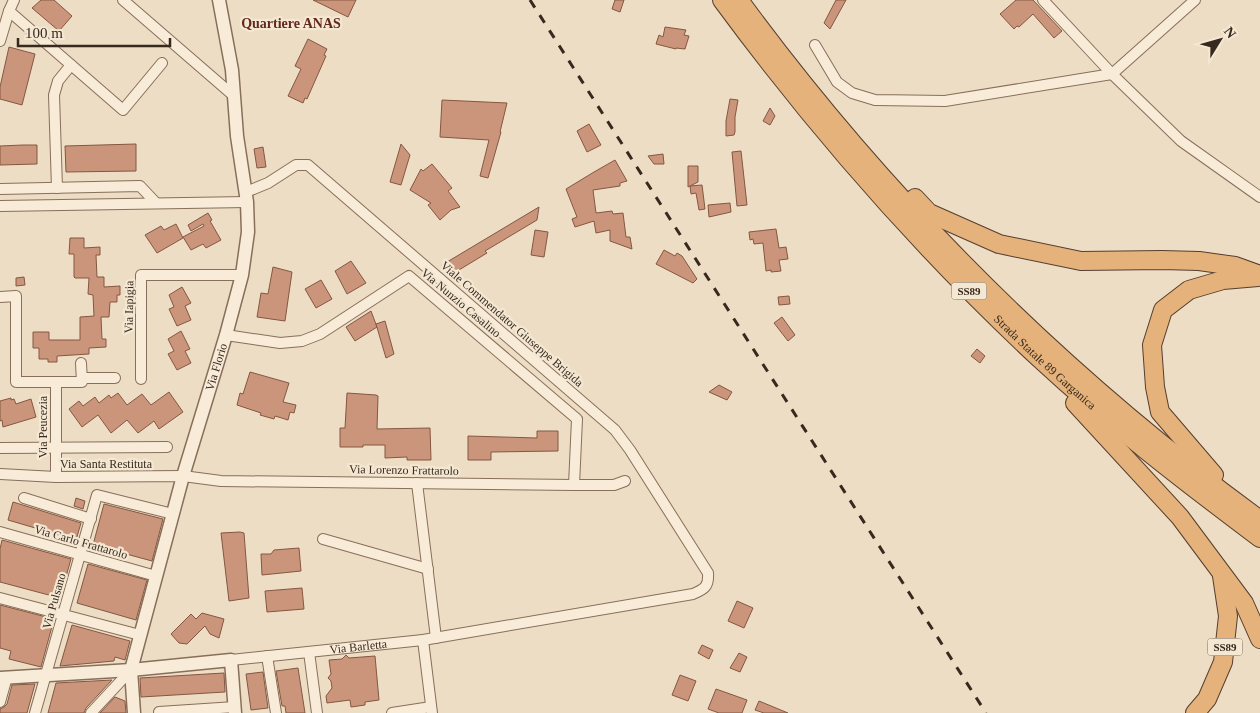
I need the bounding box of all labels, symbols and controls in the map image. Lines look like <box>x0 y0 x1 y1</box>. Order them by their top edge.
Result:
scale bar <box>18 15 170 47</box>
north arrow <box>1195 15 1245 65</box>
district label: Quartiere ANAS <box>241 16 341 31</box>
text: N <box>1221 24 1239 41</box>
text: 100 m <box>25 25 63 41</box>
street label: Viale Commendator Giuseppe Brigida <box>438 258 587 390</box>
street label: Via Nunzio Casalino <box>418 266 504 340</box>
street label: Via Iapigia <box>122 280 136 334</box>
road number: SS89 <box>952 282 986 300</box>
street label: Strada Statale 89 Garganica <box>991 312 1099 413</box>
street label: Via Florio <box>202 341 230 392</box>
street label: Via Peucezia <box>36 395 50 458</box>
street label: Via Santa Restituta <box>60 457 153 471</box>
street label: Via Lorenzo Frattarolo <box>349 462 459 478</box>
street label: Via Carlo Frattarolo <box>33 522 129 562</box>
street label: Via Pulsano <box>39 571 69 631</box>
street label: Via Barletta <box>329 637 388 657</box>
road number: SS89 <box>1208 638 1242 656</box>

